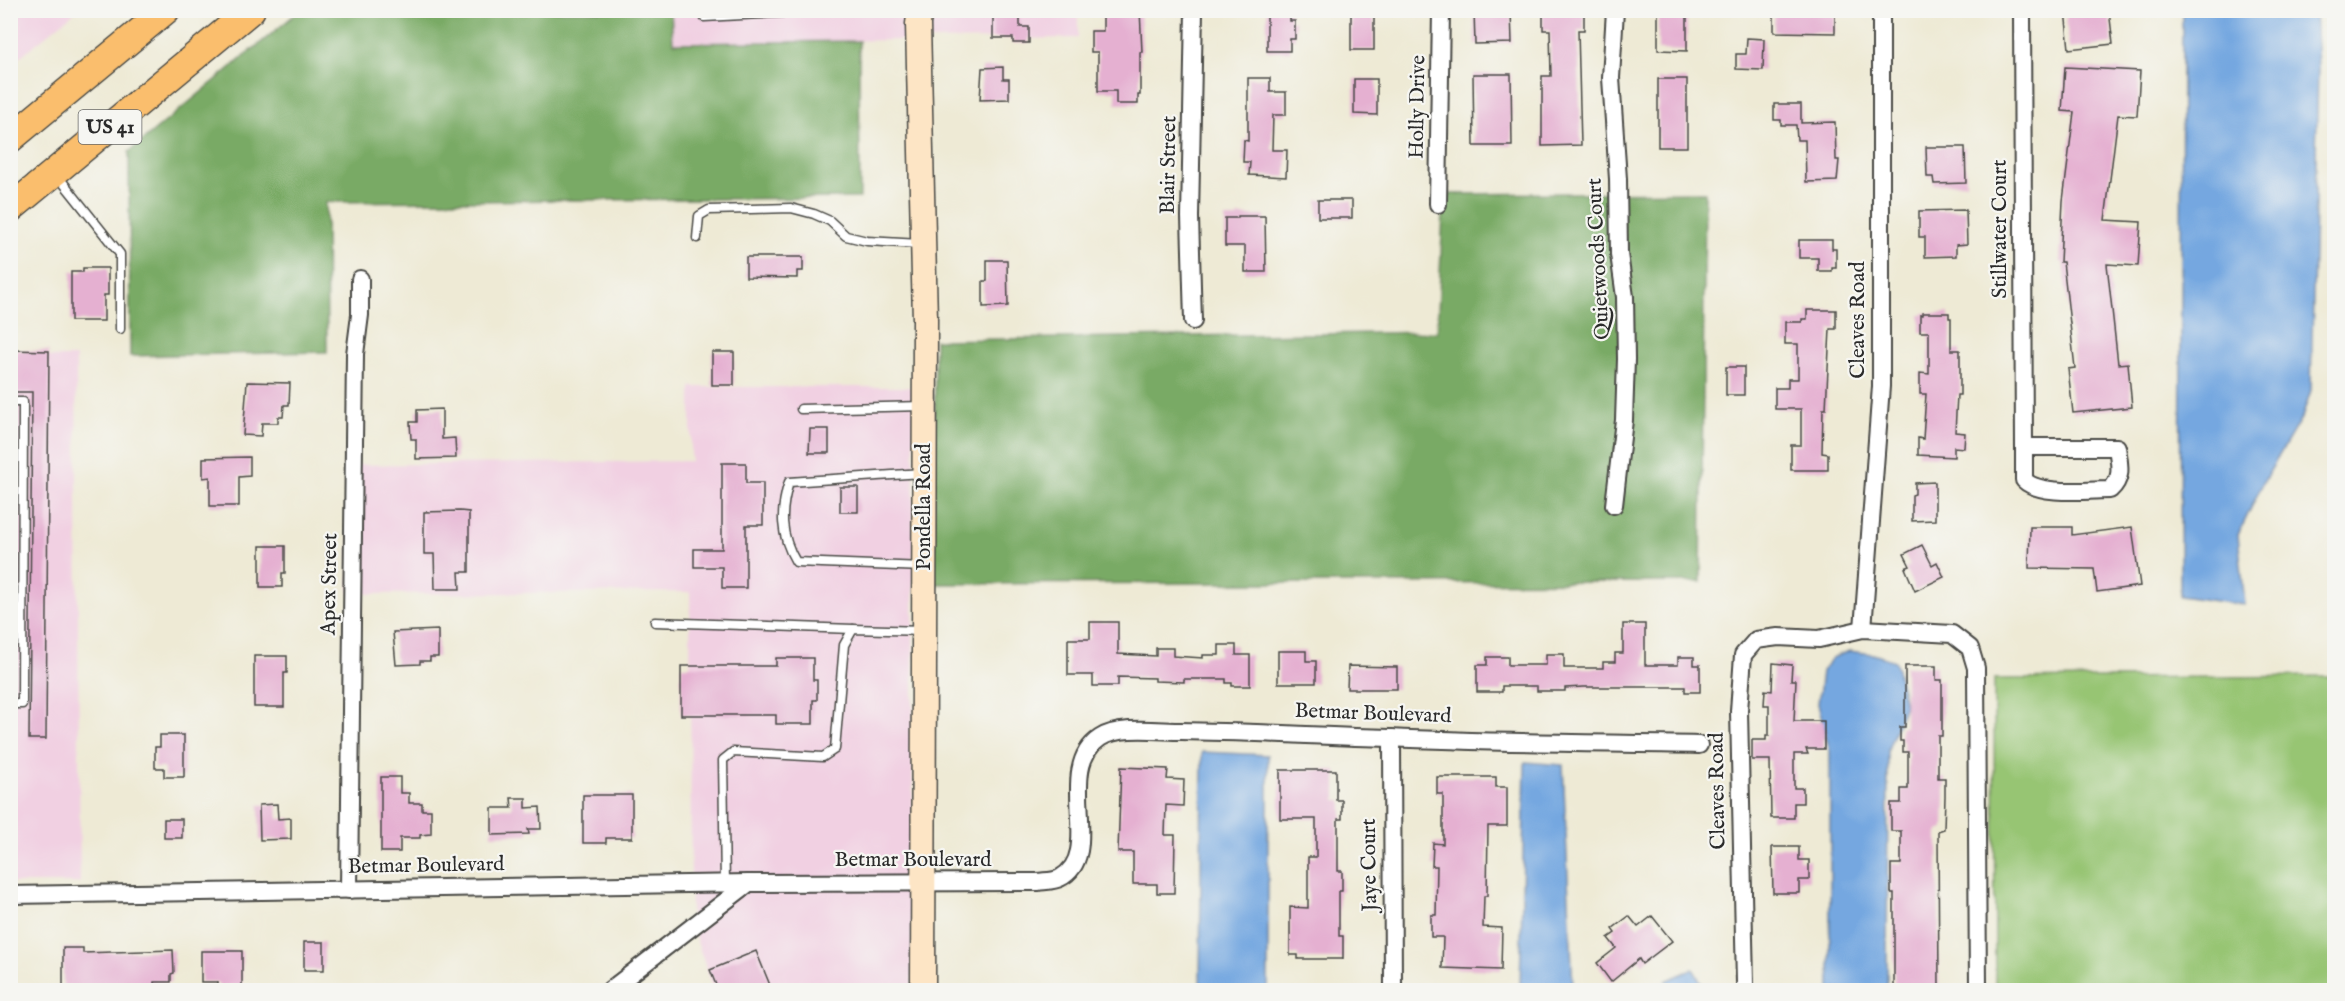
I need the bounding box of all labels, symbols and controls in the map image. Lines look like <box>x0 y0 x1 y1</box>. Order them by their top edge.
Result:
street label: Holly Drive <box>1404 54 1432 159</box>
road number: US 41 <box>78 110 142 144</box>
street label: Blair Street <box>1155 115 1183 215</box>
street label: Stillwater Court <box>1987 160 2014 298</box>
street label: Quietwoods Court <box>1581 177 1617 341</box>
street label: Cleaves Road <box>1845 260 1872 379</box>
street label: Pondella Road <box>911 442 938 571</box>
street label: Apex Street <box>316 533 344 636</box>
street label: Betmar Boulevard <box>1294 698 1453 730</box>
street label: Cleaves Road <box>1703 731 1733 850</box>
street label: Jaye Court <box>1356 818 1384 914</box>
street label: Betmar Boulevard <box>835 847 992 874</box>
street label: Betmar Boulevard <box>347 851 505 881</box>

